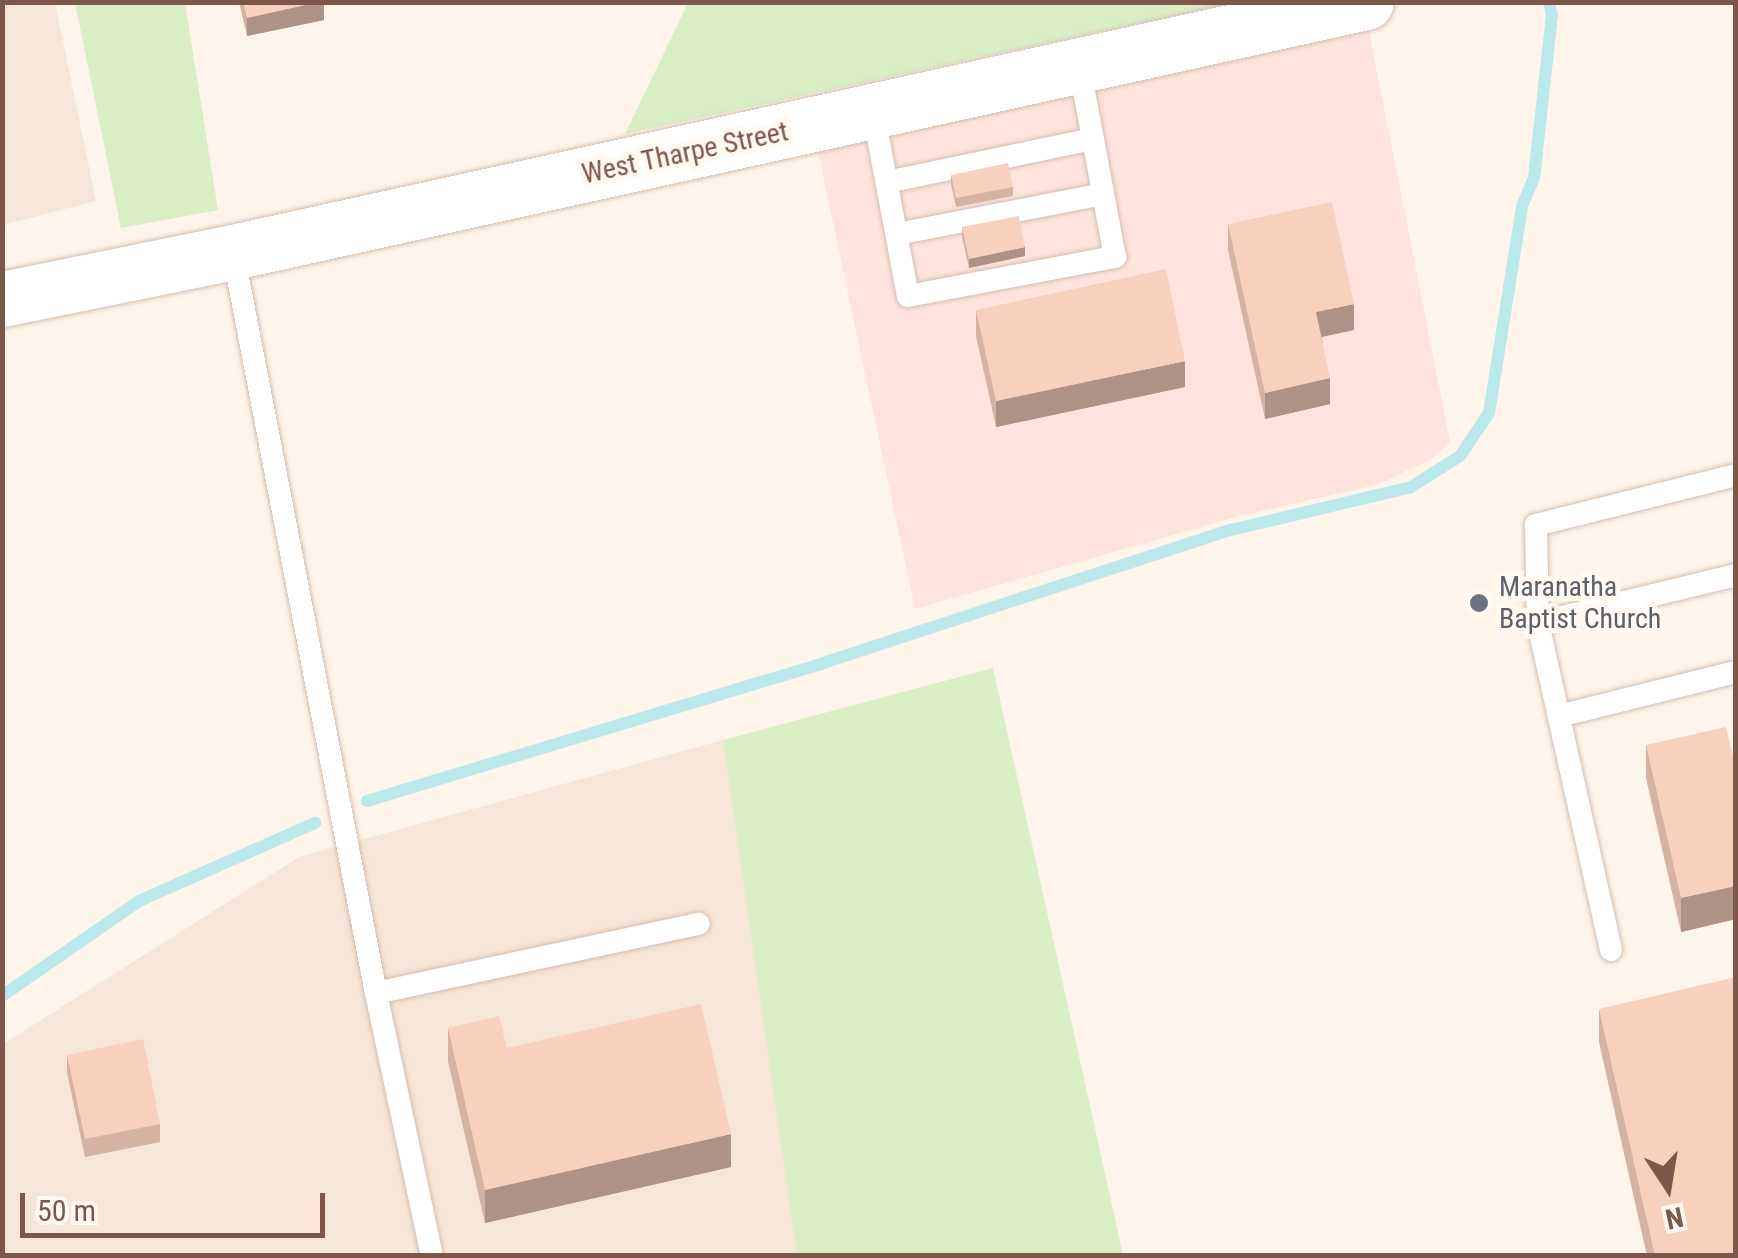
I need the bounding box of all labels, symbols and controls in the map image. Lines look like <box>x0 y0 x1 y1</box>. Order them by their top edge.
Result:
street label: West Tharpe Street <box>579 115 791 191</box>
place label: Maranatha Baptist Church <box>1499 570 1661 636</box>
marker: Maranatha Baptist Church <box>1468 592 1490 614</box>
north arrow <box>1618 1138 1718 1238</box>
scale bar <box>25 1173 330 1235</box>
text: 50 m <box>37 1193 96 1228</box>
text: N <box>1663 1200 1686 1236</box>

